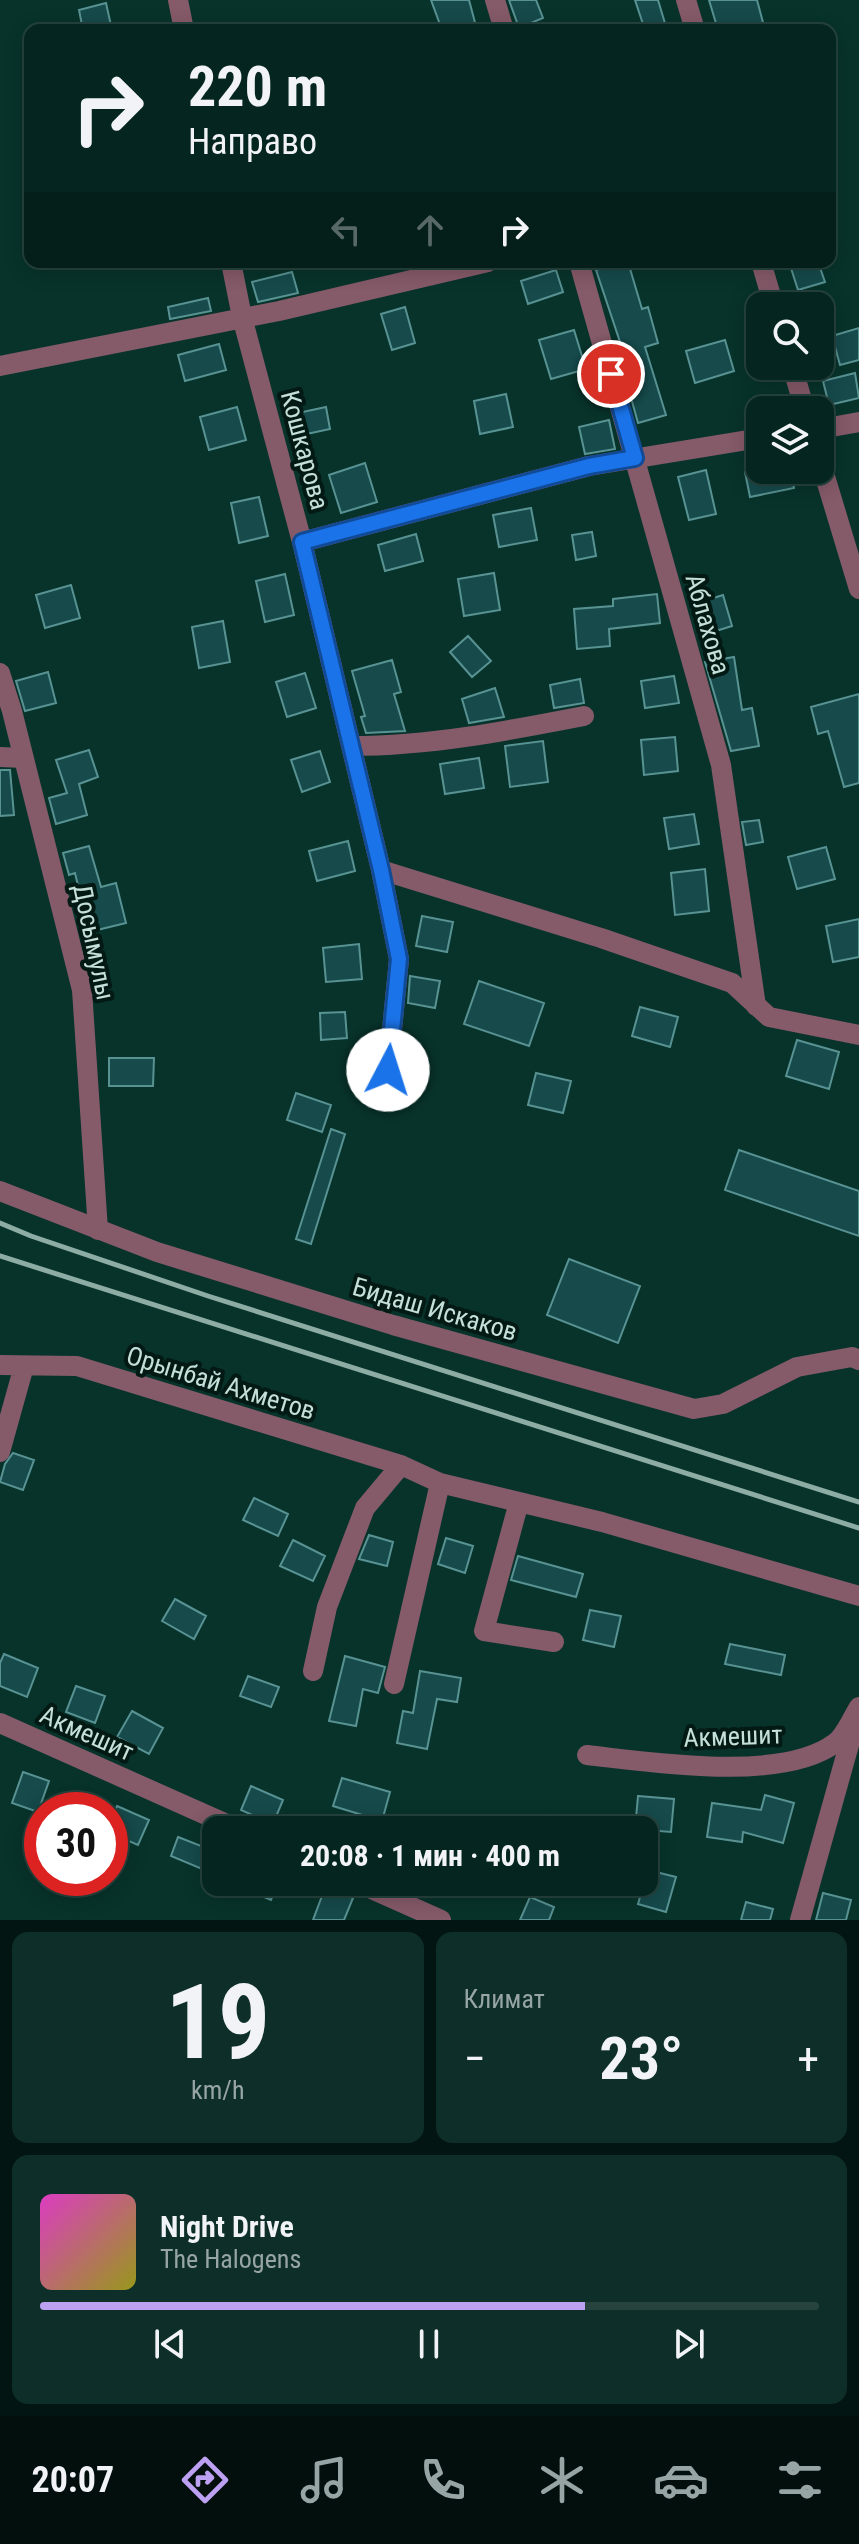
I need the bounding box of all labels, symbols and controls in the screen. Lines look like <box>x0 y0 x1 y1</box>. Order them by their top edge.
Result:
text: 220 m <box>188 54 327 120</box>
icon: right <box>56 56 160 160</box>
text: Направо <box>188 121 317 163</box>
icon: left <box>324 208 368 252</box>
icon: ahead <box>408 208 452 252</box>
icon: right <box>492 208 536 252</box>
map controls <box>746 292 834 484</box>
button: search <box>746 292 834 380</box>
pin <box>577 340 645 408</box>
icon: arrive <box>589 352 633 396</box>
street label: Кошкарова <box>275 387 335 513</box>
button: layers <box>746 396 834 484</box>
street label: Аблахова <box>679 570 737 678</box>
street label: Досымулы <box>67 881 121 1003</box>
position arrow <box>346 1028 430 1112</box>
street label: Бидаш Искаков <box>349 1271 521 1347</box>
street label: Орынбай Ахметов <box>123 1340 319 1426</box>
street label: Акмешит <box>36 1699 138 1767</box>
street label: Акмешит <box>683 1719 783 1753</box>
speed limit sign: 30 <box>24 1792 128 1896</box>
text: 20:08 · 1 мин · 400 m <box>300 1838 560 1873</box>
text: 19 <box>165 1962 270 2083</box>
text: Климат <box>464 1984 545 2014</box>
text: 23° <box>599 2023 683 2094</box>
text: − <box>464 2033 486 2085</box>
text: + <box>797 2033 819 2085</box>
text: km/h <box>191 2075 245 2105</box>
text: Night Drive <box>160 2209 294 2244</box>
text: The Halogens <box>160 2244 301 2274</box>
icon: previous <box>148 2322 192 2366</box>
icon: pause <box>407 2322 451 2366</box>
icon: next <box>667 2322 711 2366</box>
icon: directions <box>177 2452 233 2508</box>
icon: music <box>296 2452 352 2508</box>
icon: phone <box>415 2452 471 2508</box>
icon: climate <box>534 2452 590 2508</box>
icon: car <box>653 2452 709 2508</box>
icon: filters <box>772 2452 828 2508</box>
text: 20:07 <box>31 2459 114 2501</box>

